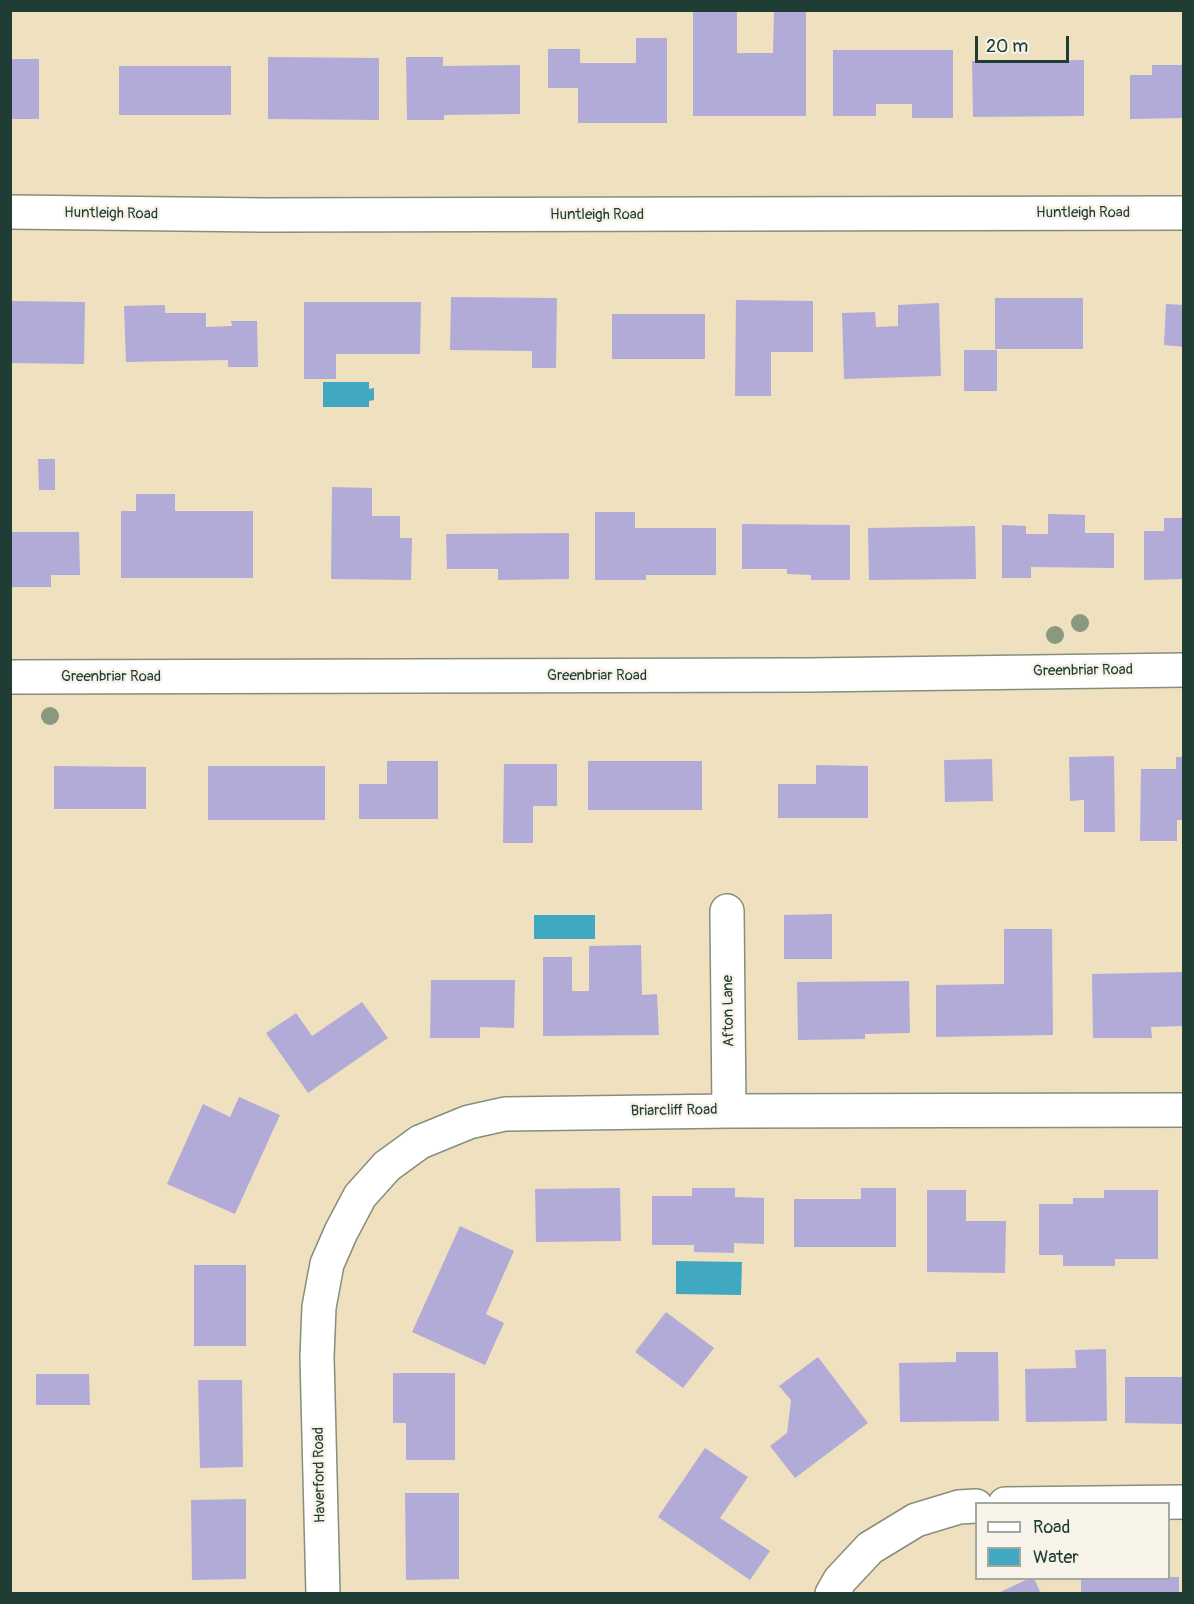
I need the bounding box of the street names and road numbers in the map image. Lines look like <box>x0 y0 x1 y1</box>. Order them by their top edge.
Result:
street label: Huntleigh Road <box>64 204 158 224</box>
street label: Huntleigh Road <box>1036 204 1130 222</box>
street label: Huntleigh Road <box>550 206 644 224</box>
street label: Greenbriar Road <box>1033 661 1133 681</box>
street label: Greenbriar Road <box>547 667 647 685</box>
street label: Greenbriar Road <box>61 668 161 686</box>
street label: Afton Lane <box>719 975 739 1047</box>
street label: Briarcliff Road <box>630 1101 718 1121</box>
street label: Haverford Road <box>310 1427 330 1523</box>

